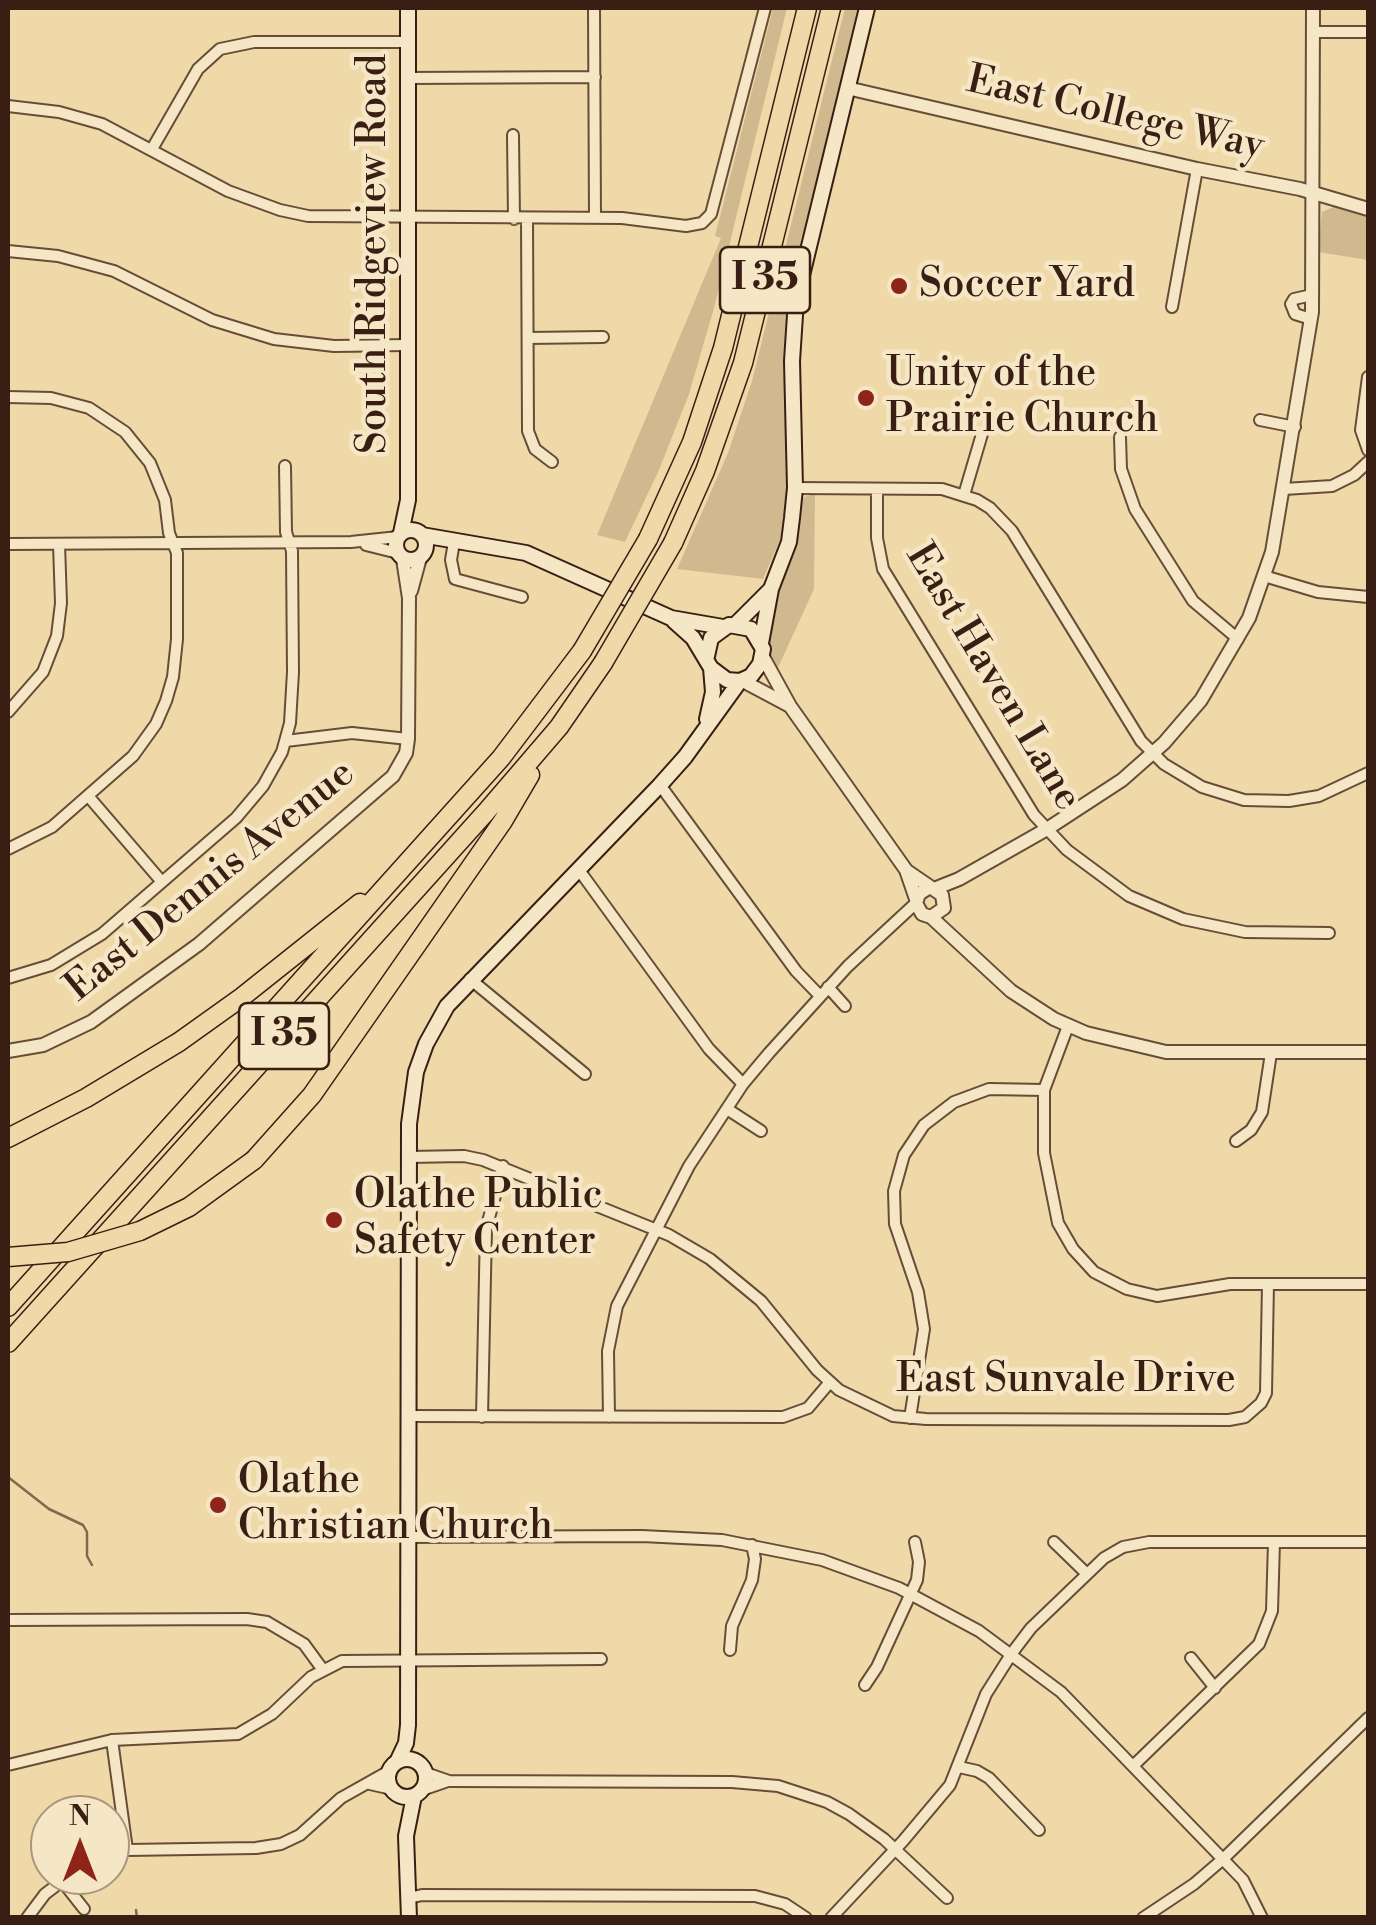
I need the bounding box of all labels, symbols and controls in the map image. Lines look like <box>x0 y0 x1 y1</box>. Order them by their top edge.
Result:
street label: South Ridgeview Road <box>351 54 399 454</box>
street label: East College Way <box>962 57 1268 173</box>
road number: I 35 <box>720 247 810 313</box>
place label: Soccer Yard <box>919 262 1135 310</box>
marker: Soccer Yard <box>888 275 910 297</box>
place label: Unity of the Prairie Church <box>886 351 1158 445</box>
marker: Unity of the Prairie Church <box>855 387 877 409</box>
street label: East Haven Lane <box>894 536 1090 820</box>
street label: East Dennis Avenue <box>57 751 365 1013</box>
road number: I 35 <box>239 1003 329 1069</box>
place label: Olathe Public Safety Center <box>354 1173 603 1267</box>
marker: Olathe Public Safety Center <box>323 1209 345 1231</box>
street label: East Sunvale Drive <box>896 1357 1236 1405</box>
place label: Olathe Christian Church <box>238 1458 553 1552</box>
marker: Olathe Christian Church <box>207 1494 229 1516</box>
north arrow <box>30 1795 130 1895</box>
text: N <box>69 1799 91 1834</box>

